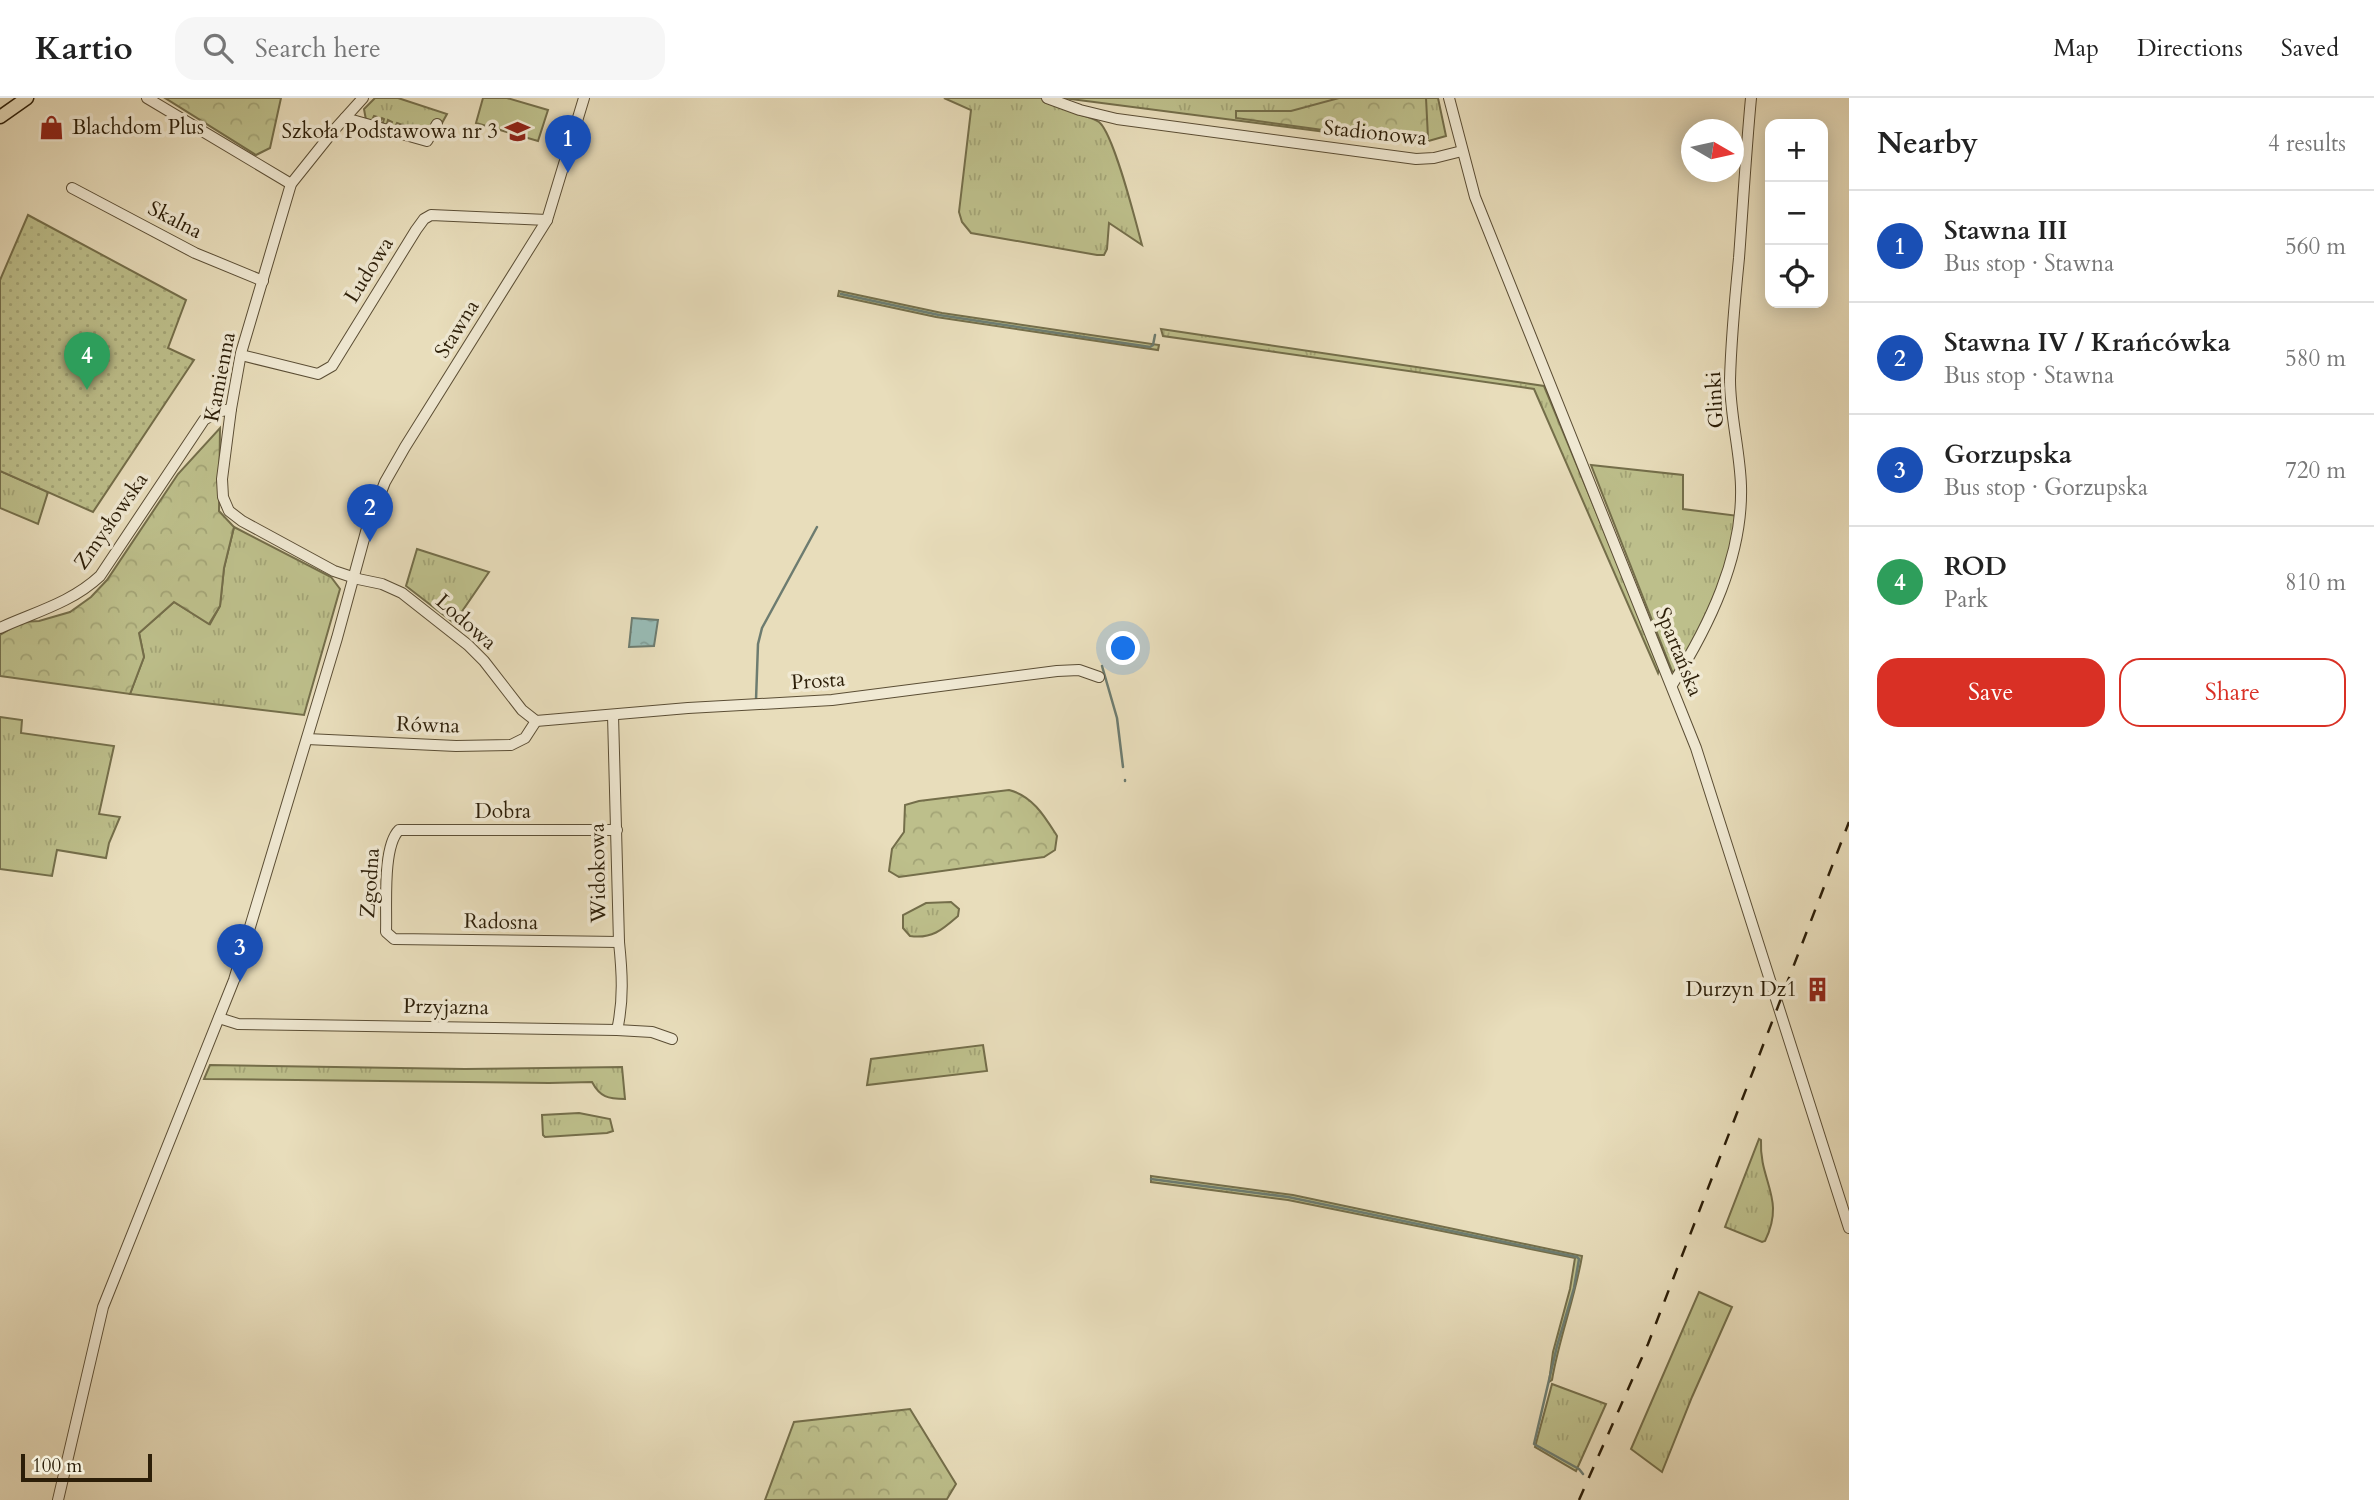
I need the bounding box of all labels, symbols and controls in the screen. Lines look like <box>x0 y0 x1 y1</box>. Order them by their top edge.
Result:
search box <box>175 17 665 80</box>
text: Kartio <box>35 26 133 71</box>
icon: search <box>199 29 237 67</box>
text: Search here <box>255 31 381 66</box>
text: Map <box>2053 32 2099 65</box>
text: Directions <box>2137 32 2243 65</box>
text: Saved <box>2281 32 2339 65</box>
shop icon: Blachdom Plus <box>38 113 66 141</box>
place label: Blachdom Plus <box>72 113 204 142</box>
street label: Stadionowa <box>1322 113 1428 153</box>
pin: 1 <box>545 115 591 173</box>
place label: Szkoła Podstawowa nr 3 <box>282 117 498 146</box>
school or university icon: Szkoła Podstawowa nr 3 <box>504 117 532 145</box>
north arrow <box>1681 119 1744 182</box>
map controls <box>1765 119 1828 308</box>
button: + <box>1765 119 1828 182</box>
text: Nearby <box>1877 123 1978 164</box>
text: 4 results <box>2268 128 2346 159</box>
button: − <box>1765 182 1828 245</box>
street label: Skalna <box>143 194 207 246</box>
text: Stawna III <box>1944 213 2067 248</box>
text: 1 <box>1894 231 1906 262</box>
text: 560 m <box>2285 231 2346 262</box>
street label: Ludowa <box>337 232 401 308</box>
button: locate <box>1765 245 1828 308</box>
text: Bus stop · Stawna <box>1944 248 2114 279</box>
street label: Stawna <box>428 294 486 364</box>
text: Stawna IV / Krańcówka <box>1944 325 2231 360</box>
street label: Kamienna <box>197 330 243 424</box>
pin: 4 <box>64 332 110 390</box>
text: 2 <box>1894 343 1906 374</box>
text: 580 m <box>2285 343 2346 374</box>
text: Bus stop · Stawna <box>1944 360 2114 391</box>
street label: Glinki <box>1699 371 1731 429</box>
text: Gorzupska <box>1944 437 2072 472</box>
text: 3 <box>1894 455 1906 486</box>
text: 720 m <box>2285 455 2346 486</box>
street label: Zmysłowska <box>67 467 155 575</box>
text: Bus stop · Gorzupska <box>1944 472 2148 503</box>
pin: 2 <box>347 484 393 542</box>
text: ROD <box>1944 549 2007 584</box>
text: 4 <box>1894 567 1906 598</box>
text: 810 m <box>2285 567 2346 598</box>
text: Park <box>1944 584 1988 615</box>
street label: Lodowa <box>429 587 503 657</box>
street label: Spartańska <box>1648 603 1710 701</box>
your location <box>1106 631 1140 665</box>
button: Save <box>1877 658 2105 727</box>
button: Share <box>2119 658 2346 727</box>
street label: Prosta <box>790 665 846 697</box>
street label: Równa <box>396 709 460 741</box>
street label: Dobra <box>475 797 531 826</box>
street label: Widokowa <box>583 823 613 924</box>
street label: Zgodna <box>353 847 387 919</box>
street label: Radosna <box>464 907 538 937</box>
pin: 3 <box>217 924 263 982</box>
place label: Durzyn Dz1 <box>1685 975 1797 1004</box>
building icon: Durzyn Dz1 <box>1803 975 1831 1003</box>
street label: Przyjazna <box>403 992 489 1022</box>
scale bar <box>21 1451 152 1483</box>
text: 100 m <box>32 1453 82 1479</box>

